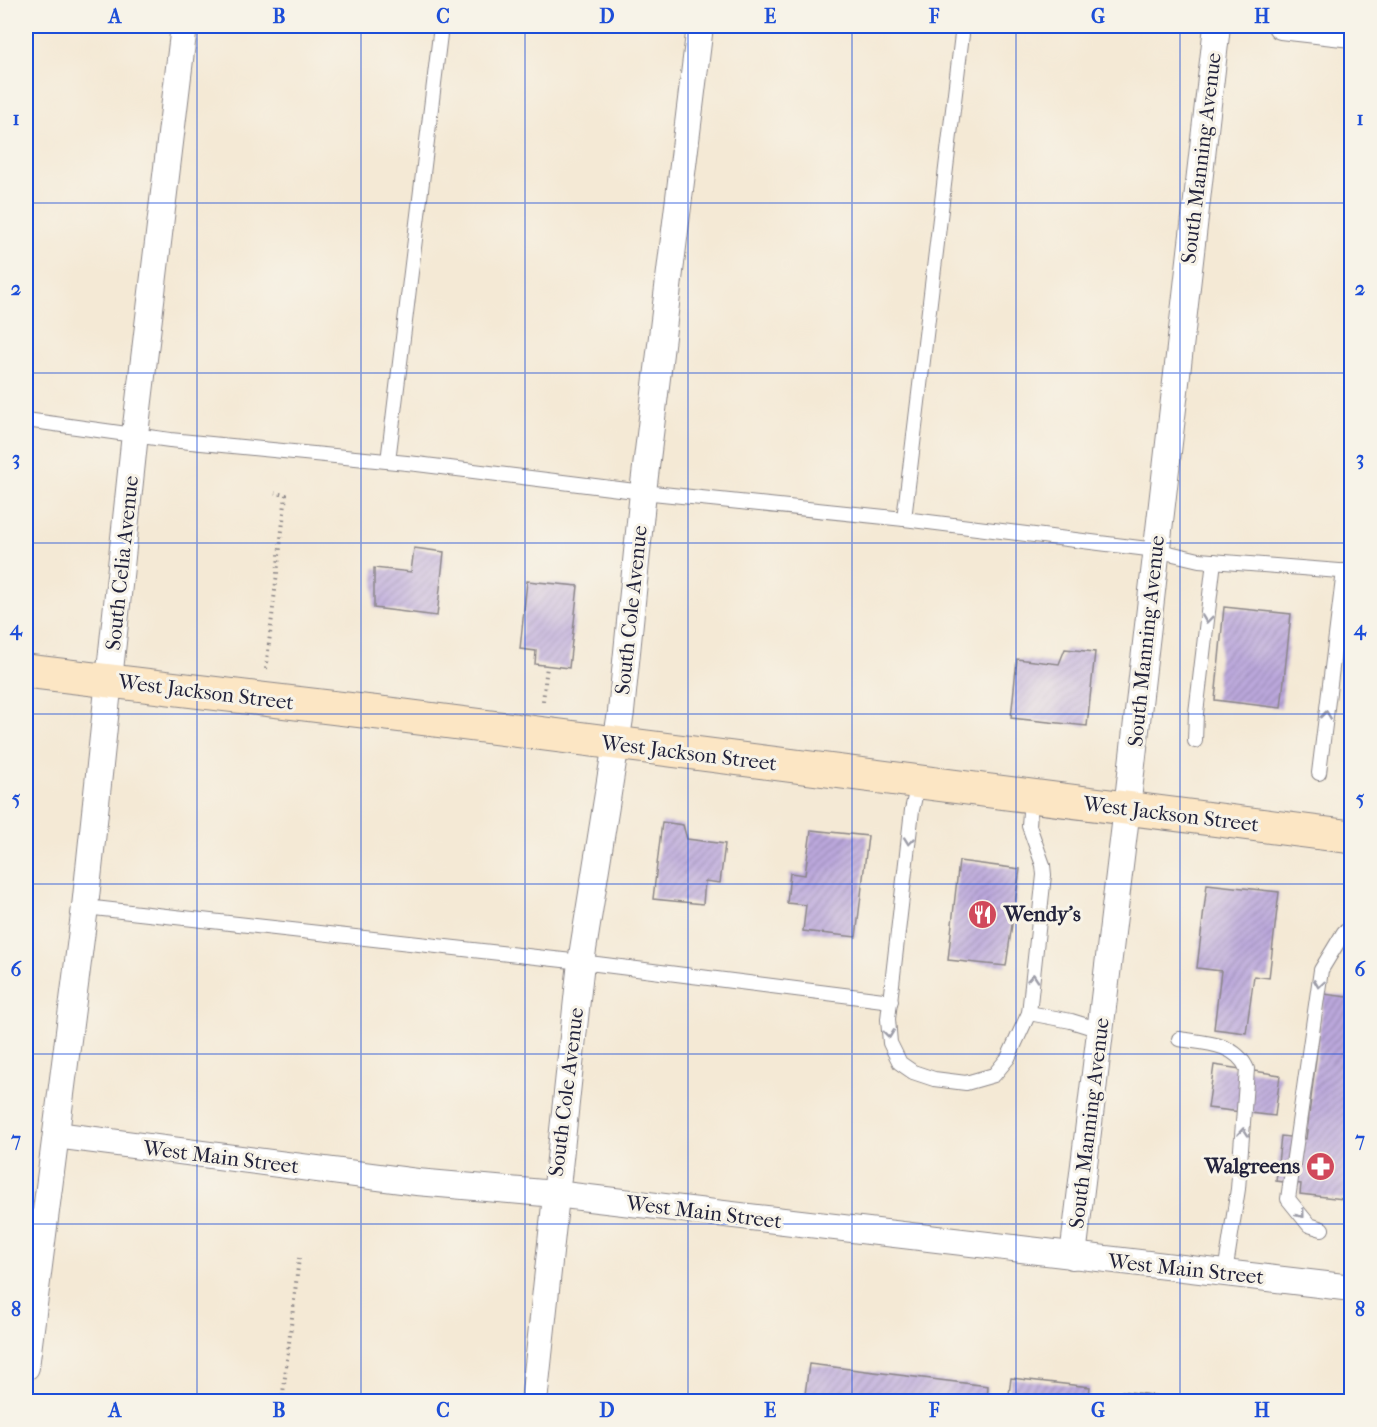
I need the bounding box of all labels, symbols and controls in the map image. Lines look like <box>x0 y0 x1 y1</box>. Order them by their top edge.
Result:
text: A <box>107 5 123 28</box>
text: B <box>272 5 286 28</box>
text: C <box>436 5 450 28</box>
text: D <box>599 5 615 28</box>
text: E <box>764 5 776 28</box>
text: F <box>928 5 940 28</box>
text: G <box>1091 5 1105 28</box>
text: H <box>1254 5 1270 28</box>
street label: South Manning Avenue <box>1176 51 1226 265</box>
text: 1 <box>12 107 20 130</box>
text: 1 <box>1356 107 1364 130</box>
text: 2 <box>11 277 21 300</box>
text: 2 <box>1355 277 1365 300</box>
text: 3 <box>12 447 20 470</box>
text: 3 <box>1356 447 1364 470</box>
street label: South Celia Avenue <box>101 475 143 651</box>
street label: South Cole Avenue <box>610 524 652 696</box>
street label: South Manning Avenue <box>1123 534 1169 748</box>
one-way arrow <box>1201 614 1214 624</box>
text: 4 <box>9 617 23 641</box>
text: 4 <box>1353 617 1367 641</box>
street label: West Jackson Street <box>116 669 296 715</box>
one-way arrow <box>1319 711 1332 720</box>
street label: West Jackson Street <box>599 730 779 776</box>
text: 5 <box>12 787 21 810</box>
text: 5 <box>1356 787 1365 810</box>
street label: West Jackson Street <box>1081 791 1261 837</box>
one-way arrow <box>903 836 916 845</box>
restaurant icon: Wendy's <box>967 898 999 930</box>
place label: Wendy's <box>1003 902 1081 926</box>
text: 6 <box>11 958 23 981</box>
text: 6 <box>1355 958 1367 981</box>
one-way arrow <box>1026 974 1039 983</box>
one-way arrow <box>1313 979 1325 989</box>
street label: South Cole Avenue <box>544 1006 588 1178</box>
street label: South Manning Avenue <box>1064 1016 1114 1230</box>
one-way arrow <box>883 1030 895 1039</box>
one-way arrow <box>1236 1127 1249 1136</box>
text: 7 <box>10 1128 21 1151</box>
text: 7 <box>1354 1128 1365 1151</box>
street label: West Main Street <box>141 1135 301 1179</box>
pharmacy icon: Walgreens <box>1305 1150 1337 1182</box>
place label: Walgreens <box>1204 1154 1300 1178</box>
street label: West Main Street <box>624 1190 784 1234</box>
one-way arrow <box>1294 1207 1305 1218</box>
street label: West Main Street <box>1106 1249 1266 1289</box>
text: 8 <box>11 1298 21 1321</box>
text: 8 <box>1355 1298 1365 1321</box>
text: A <box>107 1399 123 1422</box>
text: B <box>272 1399 286 1422</box>
text: C <box>436 1399 450 1422</box>
text: D <box>599 1399 615 1422</box>
text: E <box>764 1399 776 1422</box>
text: F <box>928 1399 940 1422</box>
text: G <box>1091 1399 1105 1422</box>
text: H <box>1254 1399 1270 1422</box>

